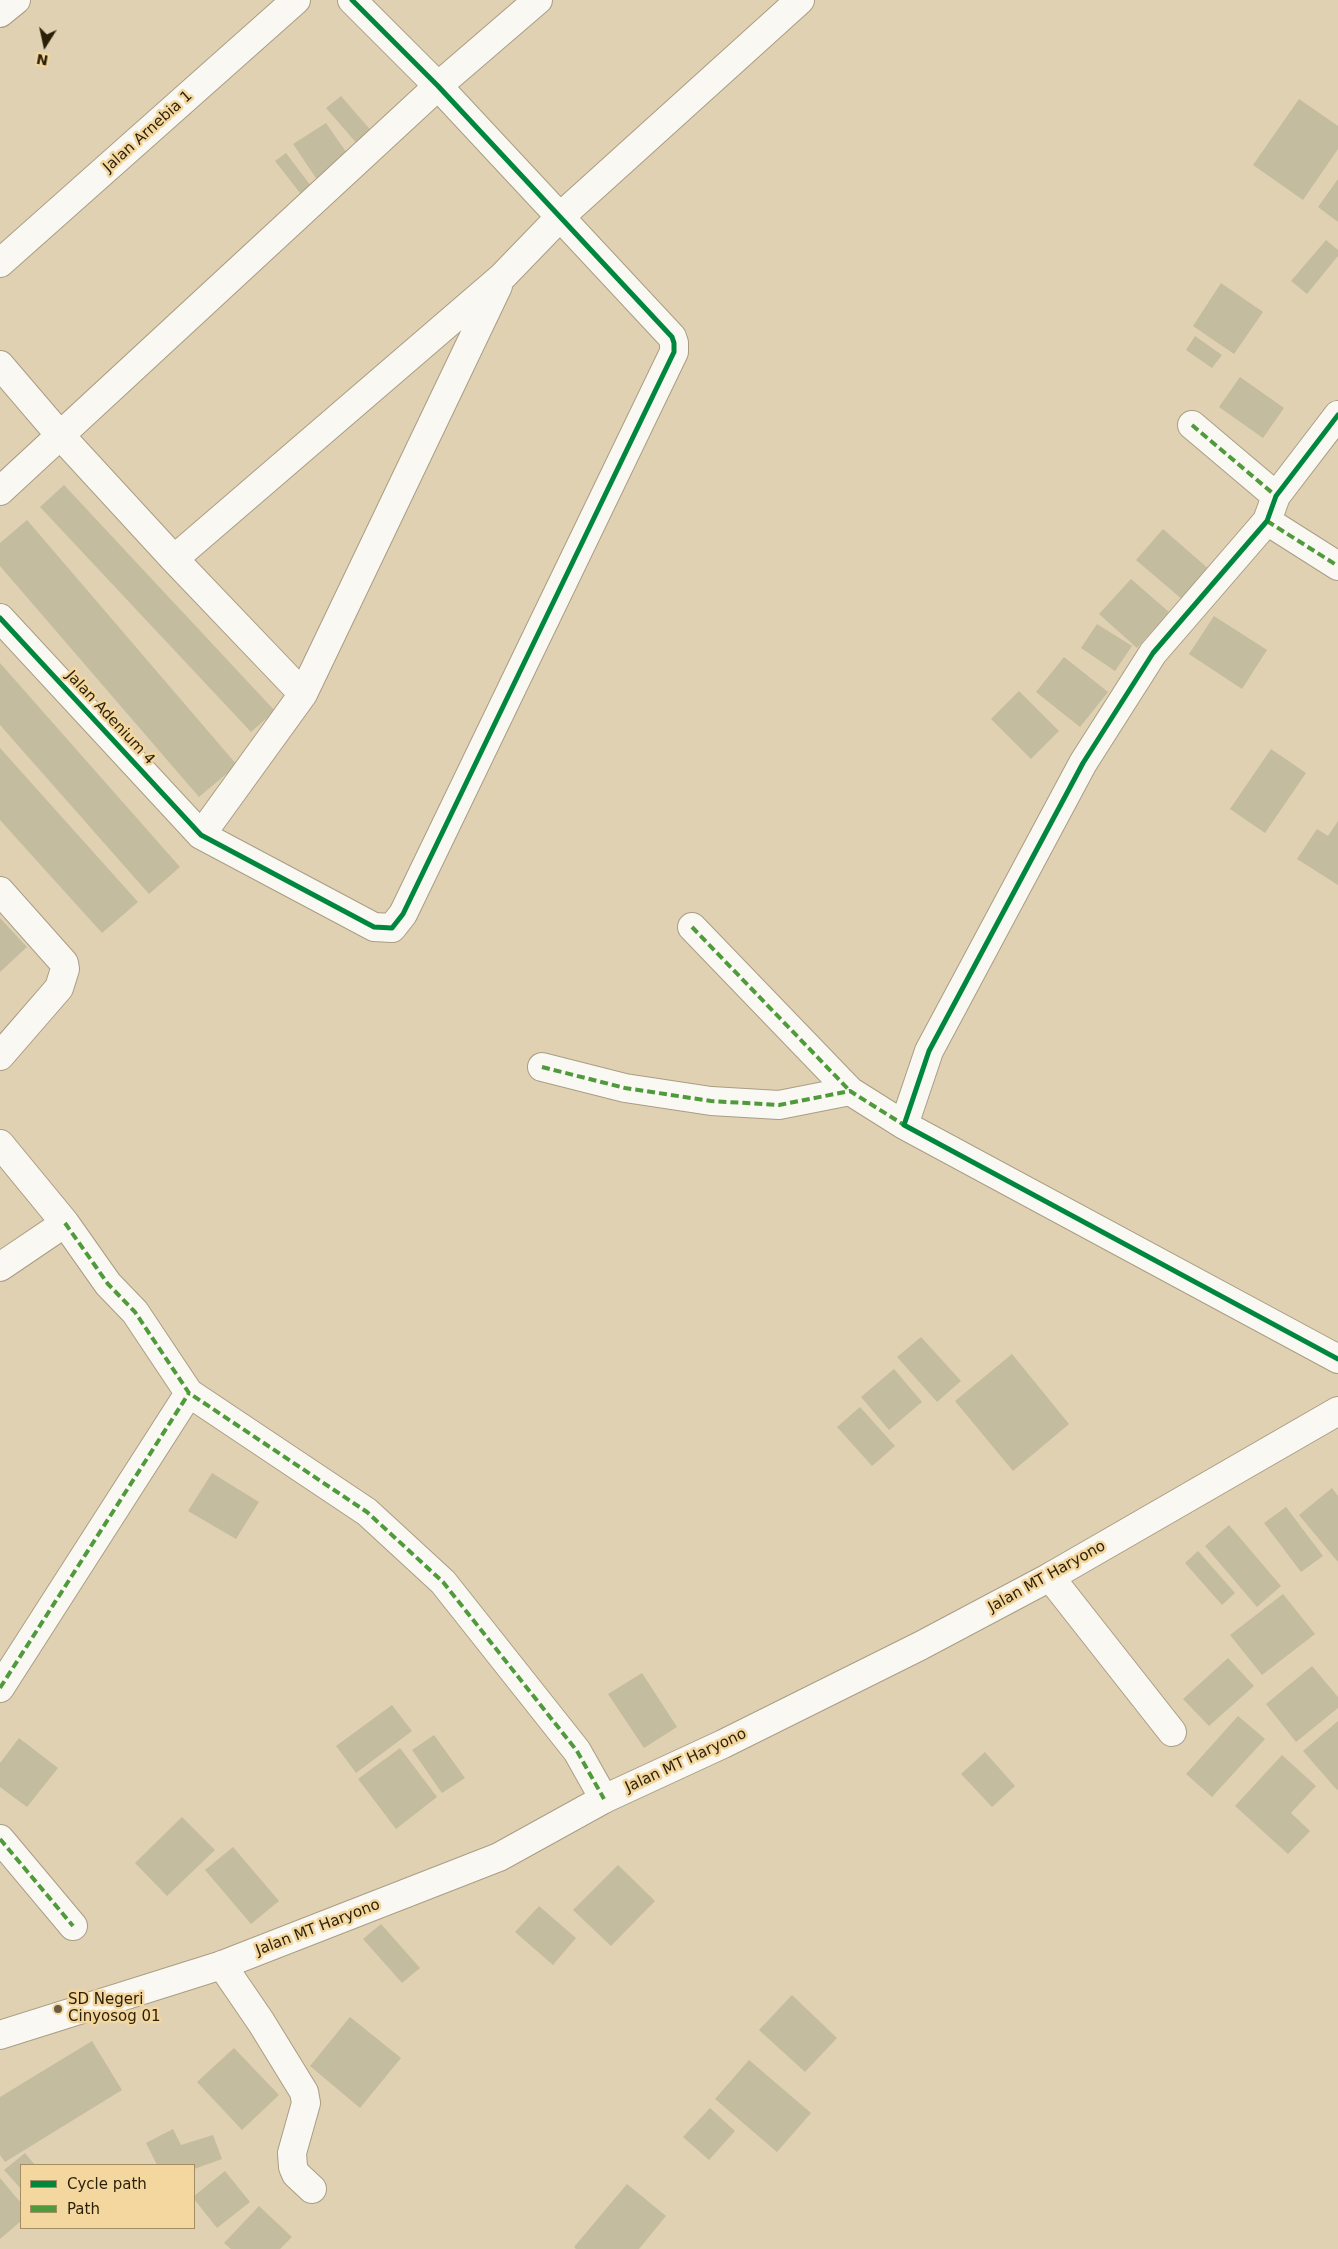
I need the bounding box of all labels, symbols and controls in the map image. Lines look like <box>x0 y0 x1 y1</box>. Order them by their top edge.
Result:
north arrow <box>20 20 70 70</box>
text: N <box>35 51 50 69</box>
street label: Jalan Arnebia 1 <box>100 87 196 177</box>
street label: Jalan Adenium 4 <box>62 667 158 769</box>
street label: Jalan MT Haryono <box>985 1537 1109 1617</box>
street label: Jalan MT Haryono <box>623 1725 749 1797</box>
street label: Jalan MT Haryono <box>253 1896 383 1960</box>
place label: SD Negeri Cinyosog 01 <box>68 1991 161 2026</box>
marker: SD Negeri Cinyosog 01 <box>52 2003 64 2015</box>
legend <box>20 2164 195 2229</box>
text: Cycle path <box>67 2175 147 2193</box>
text: Path <box>67 2200 100 2218</box>

